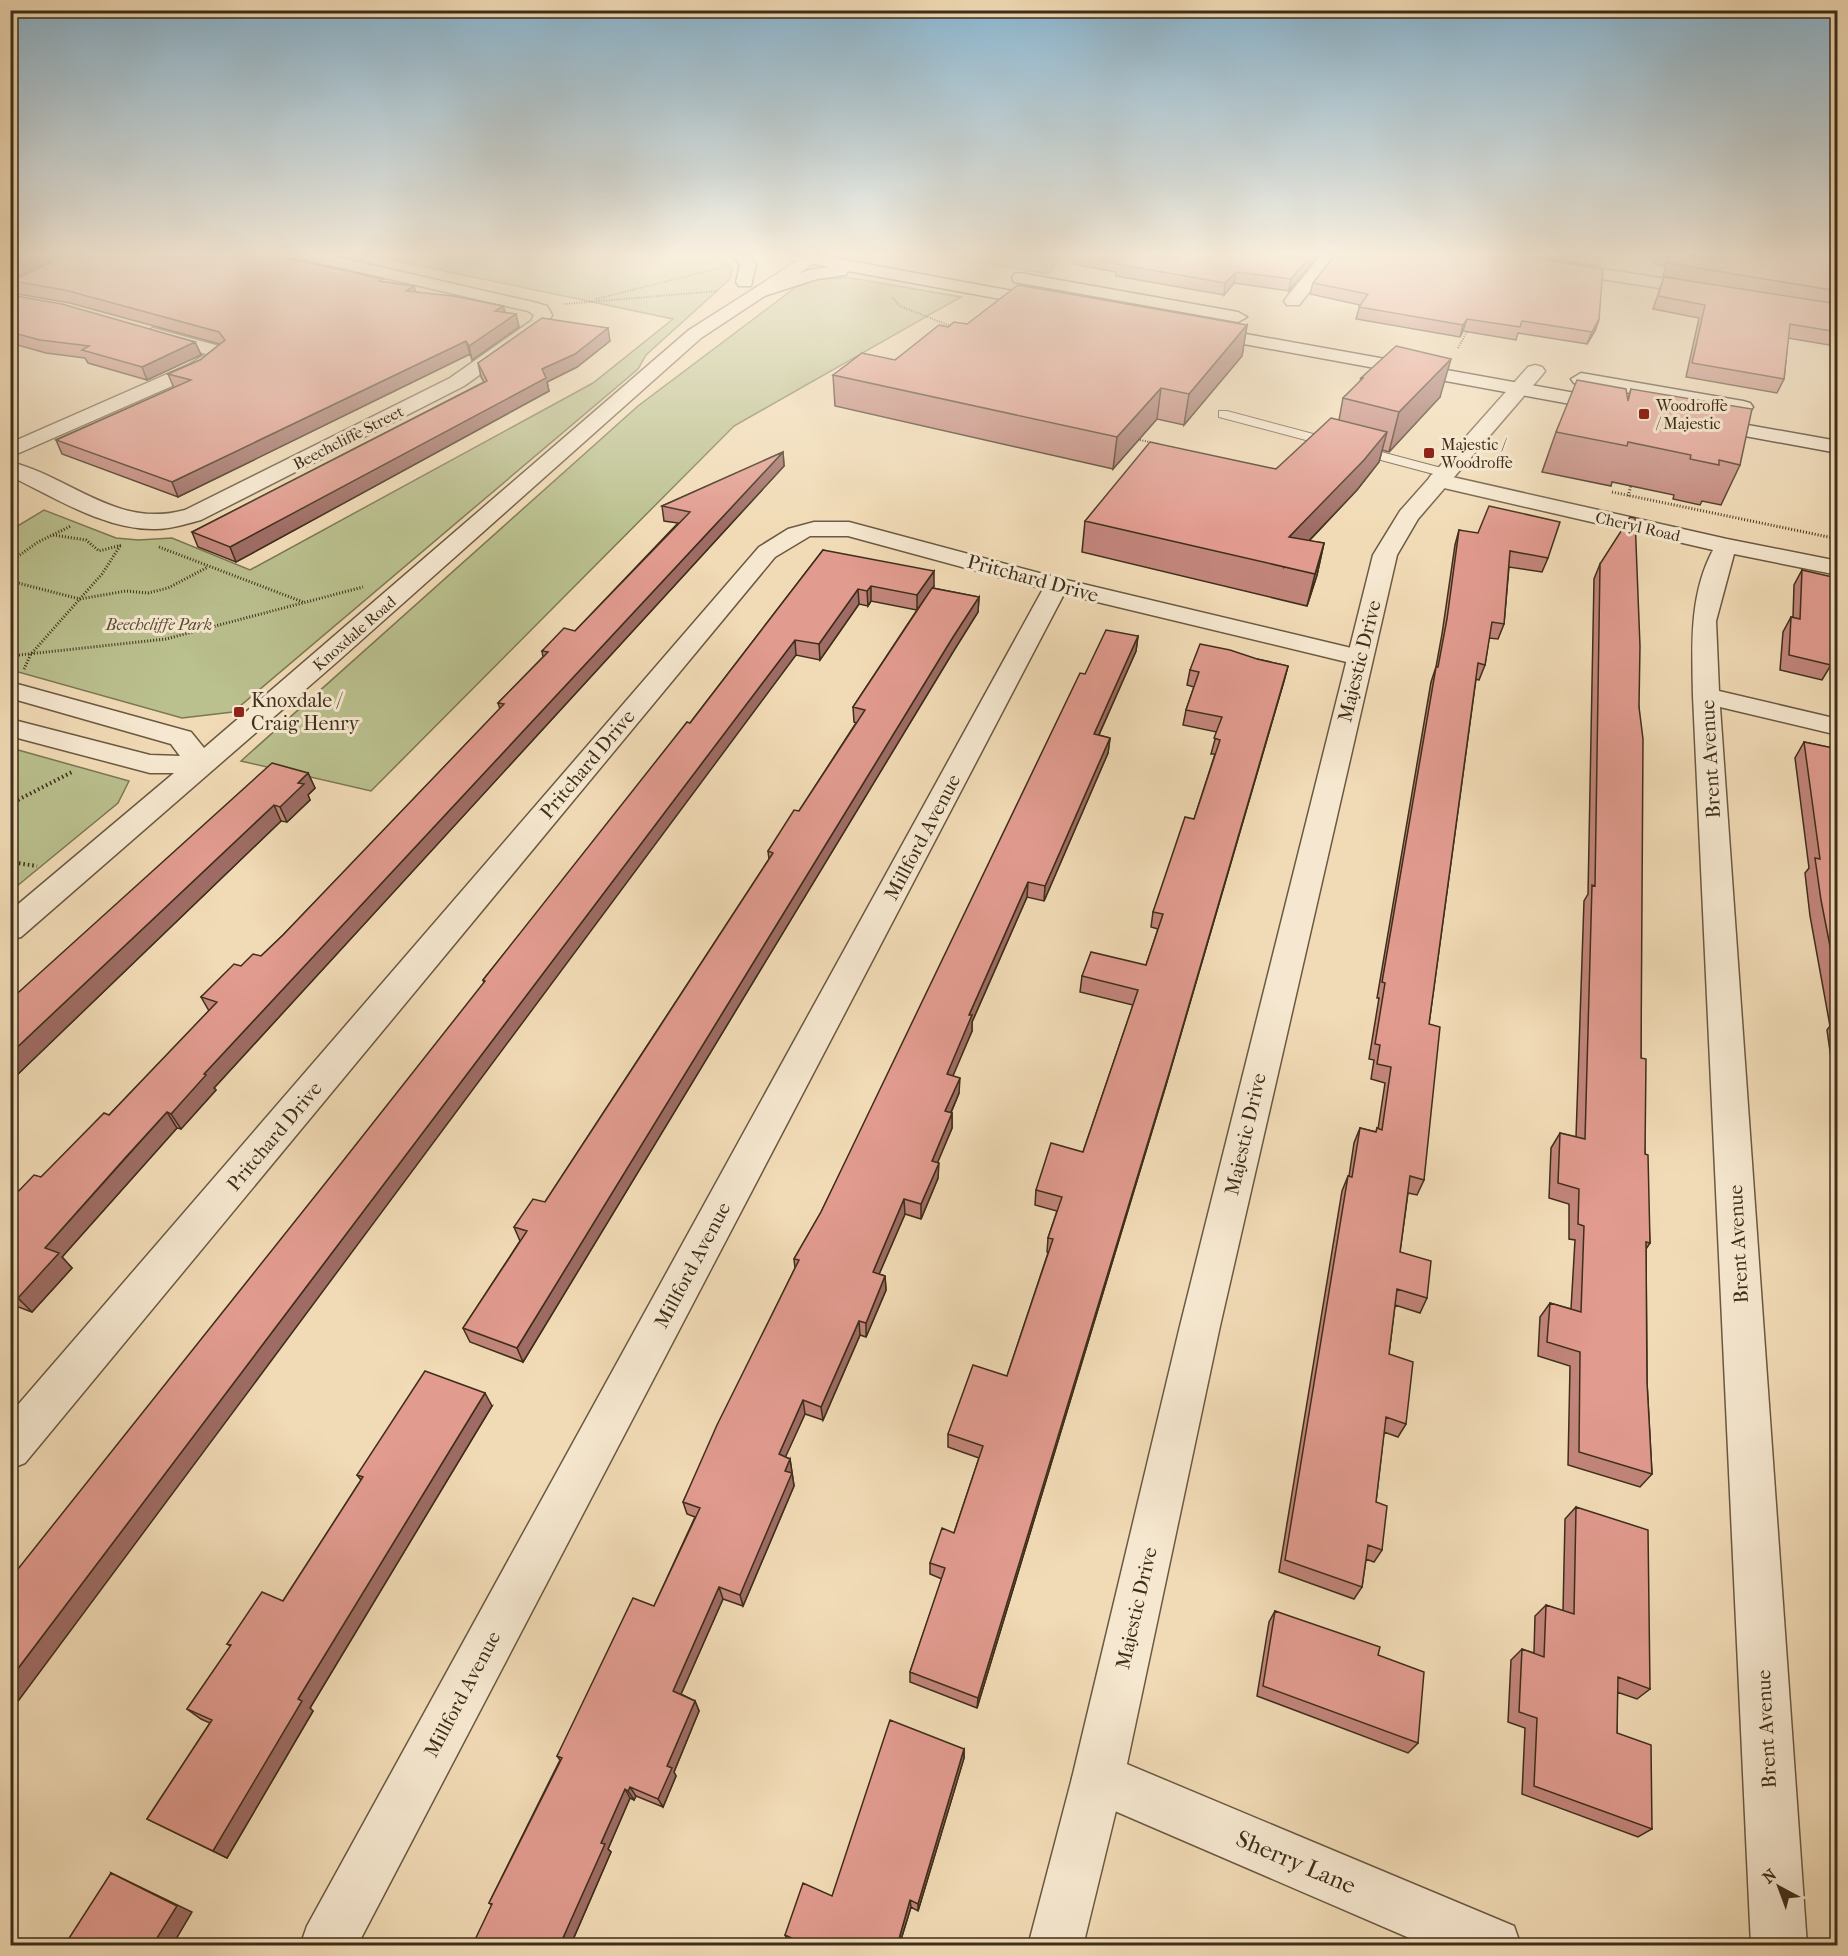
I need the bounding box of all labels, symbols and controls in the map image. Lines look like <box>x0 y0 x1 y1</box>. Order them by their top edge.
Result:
place label: Woodroffe / Majestic <box>1655 396 1728 433</box>
street label: Beechcliffe Street <box>290 401 407 473</box>
marker: Woodroffe / Majestic <box>1637 407 1651 421</box>
place label: Majestic / Woodroffe <box>1440 435 1513 472</box>
marker: Majestic / Woodroffe <box>1422 446 1436 460</box>
street label: Cheryl Road <box>1594 508 1682 546</box>
street label: Pritchard Drive <box>965 550 1101 607</box>
street label: Knoxdale Road <box>309 592 400 675</box>
street label: Majestic Drive <box>1333 598 1386 724</box>
park label: Beechcliffe Park <box>105 615 212 634</box>
place label: Knoxdale / Craig Henry <box>251 689 361 735</box>
street label: Brent Avenue <box>1696 699 1725 819</box>
marker: Knoxdale / Craig Henry <box>232 705 246 719</box>
street label: Pritchard Drive <box>535 705 640 823</box>
street label: Millford Avenue <box>880 770 965 904</box>
street label: Majestic Drive <box>1220 1071 1271 1197</box>
street label: Pritchard Drive <box>222 1077 327 1195</box>
street label: Brent Avenue <box>1724 1184 1753 1304</box>
street label: Millford Avenue <box>650 1198 735 1332</box>
street label: Majestic Drive <box>1111 1545 1162 1671</box>
street label: Millford Avenue <box>420 1627 505 1761</box>
street label: Brent Avenue <box>1752 1669 1781 1789</box>
street label: Sherry Lane <box>1232 1824 1360 1900</box>
north arrow <box>1749 1857 1809 1917</box>
text: N <box>1759 1864 1781 1887</box>

